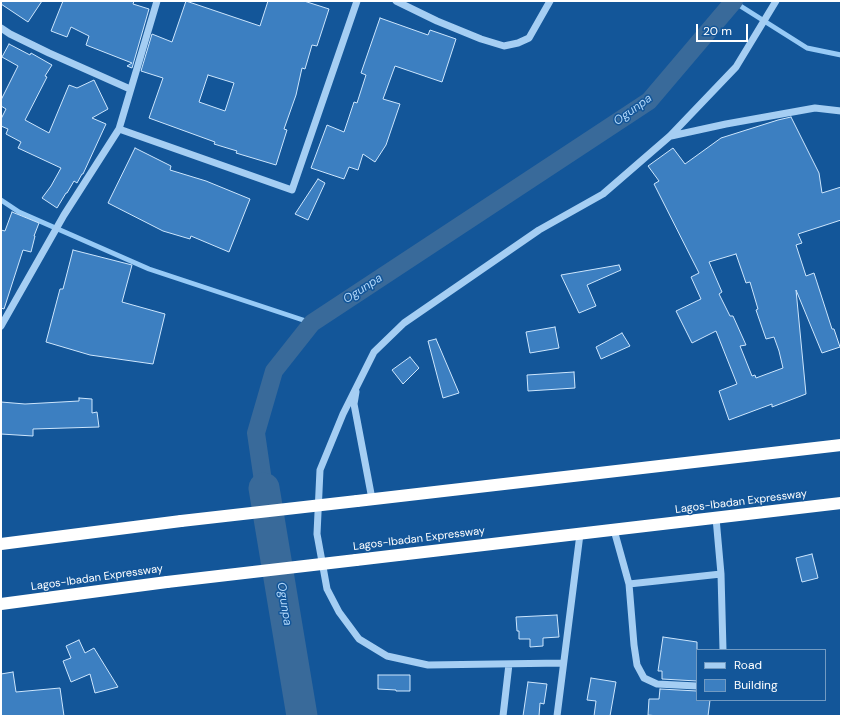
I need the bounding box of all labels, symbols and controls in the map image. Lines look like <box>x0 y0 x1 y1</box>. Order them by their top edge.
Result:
scale bar <box>698 16 750 42</box>
text: 20 m <box>703 23 732 39</box>
water label: Ogunpa <box>611 91 655 129</box>
water label: Ogunpa <box>341 271 385 307</box>
street label: Lagos-Ibadan Expressway <box>674 487 808 517</box>
street label: Lagos-Ibadan Expressway <box>352 524 486 554</box>
street label: Lagos-Ibadan Expressway <box>30 562 164 594</box>
water label: Ogunpa <box>273 581 295 627</box>
legend <box>696 649 826 701</box>
text: Road <box>734 657 762 673</box>
text: Building <box>734 677 778 693</box>

